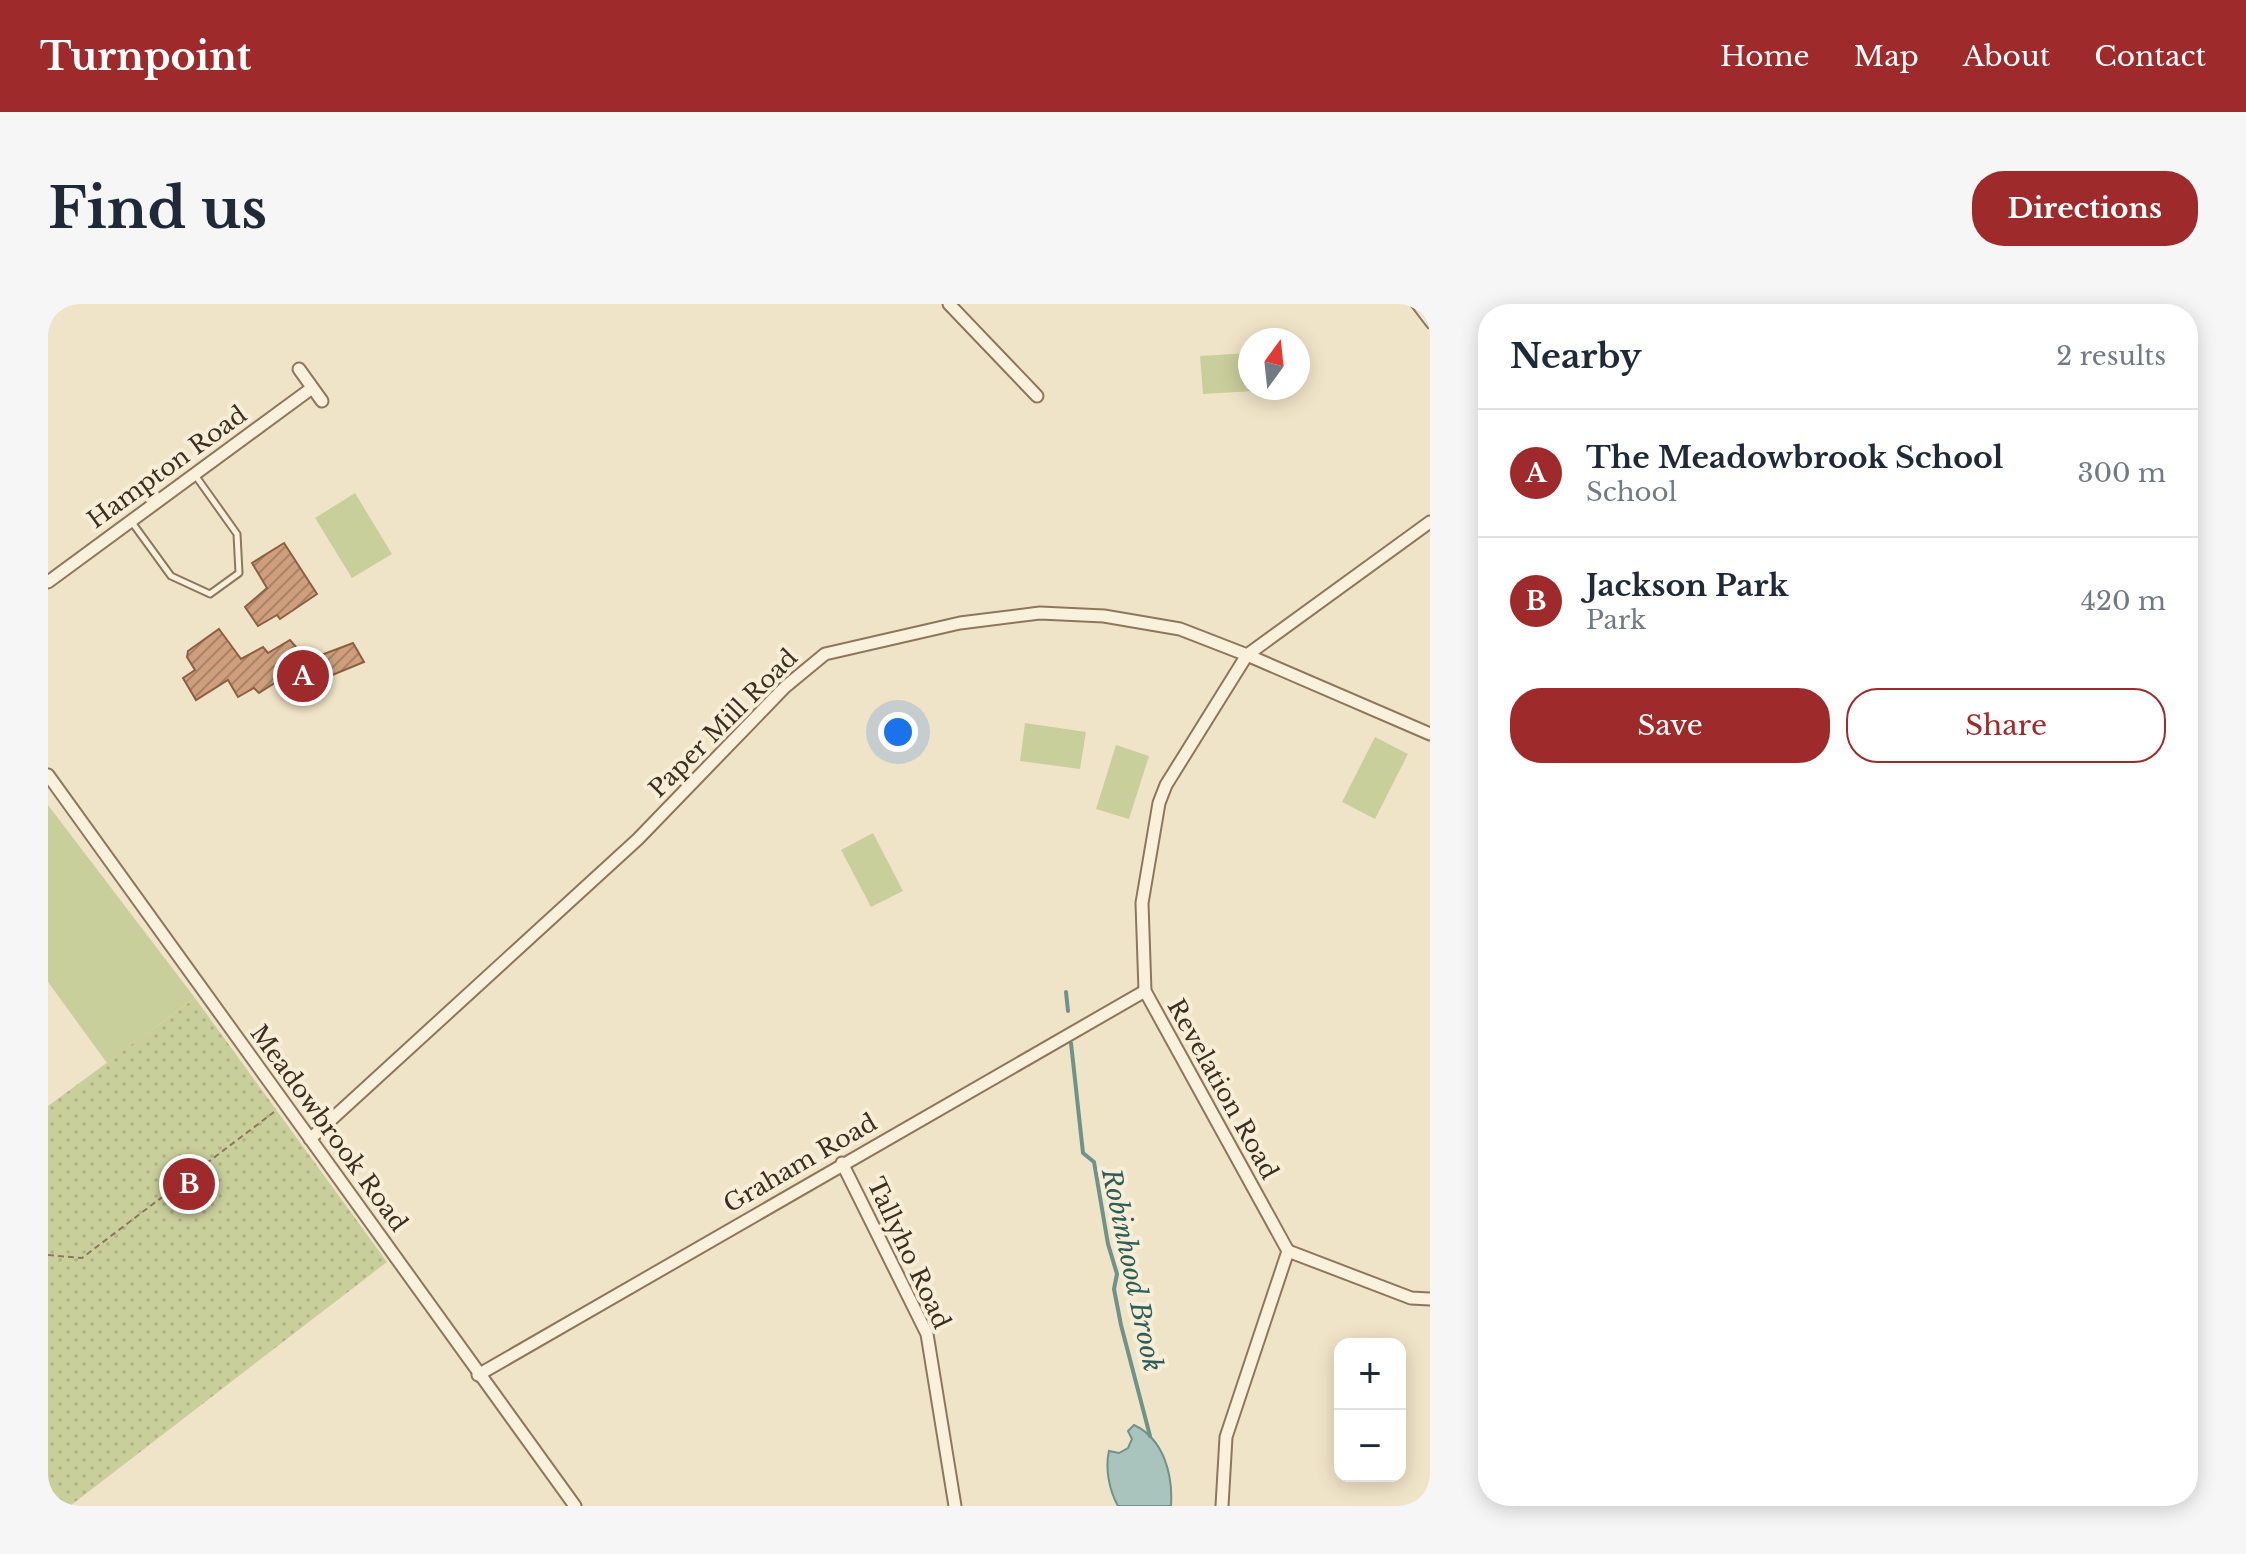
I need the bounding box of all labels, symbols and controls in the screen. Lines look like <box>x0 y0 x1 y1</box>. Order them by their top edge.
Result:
text: Turnpoint <box>40 33 251 80</box>
text: Home <box>1720 39 1810 74</box>
text: Map <box>1854 39 1919 74</box>
text: About <box>1963 39 2050 74</box>
text: Contact <box>2094 39 2206 74</box>
button: Directions <box>1972 171 2198 246</box>
text: Find us <box>48 174 267 243</box>
north arrow <box>1238 328 1310 400</box>
text: Nearby <box>1510 335 1642 377</box>
text: 2 results <box>2056 340 2166 372</box>
street label: Hampton Road <box>82 400 252 534</box>
text: The Meadowbrook School <box>1586 439 2003 476</box>
text: A <box>1525 457 1547 489</box>
text: 300 m <box>2077 457 2166 489</box>
text: School <box>1586 476 1677 508</box>
text: Jackson Park <box>1586 567 1788 604</box>
text: B <box>1526 585 1546 617</box>
text: 420 m <box>2081 585 2166 617</box>
text: Park <box>1586 604 1646 636</box>
street label: Paper Mill Road <box>643 643 803 803</box>
pin: A <box>277 646 329 706</box>
button: Save <box>1510 688 1830 763</box>
button: Share <box>1846 688 2166 763</box>
your location <box>878 712 918 752</box>
street label: Revelation Road <box>1161 994 1285 1184</box>
street label: Meadowbrook Road <box>244 1019 414 1237</box>
street label: Graham Road <box>718 1107 882 1219</box>
pin: B <box>163 1154 215 1214</box>
water label: Robinhood Brook <box>1095 1165 1169 1374</box>
street label: Tallyho Road <box>861 1173 957 1333</box>
map controls <box>1334 1338 1406 1482</box>
button: + <box>1334 1338 1406 1410</box>
button: − <box>1334 1410 1406 1482</box>

